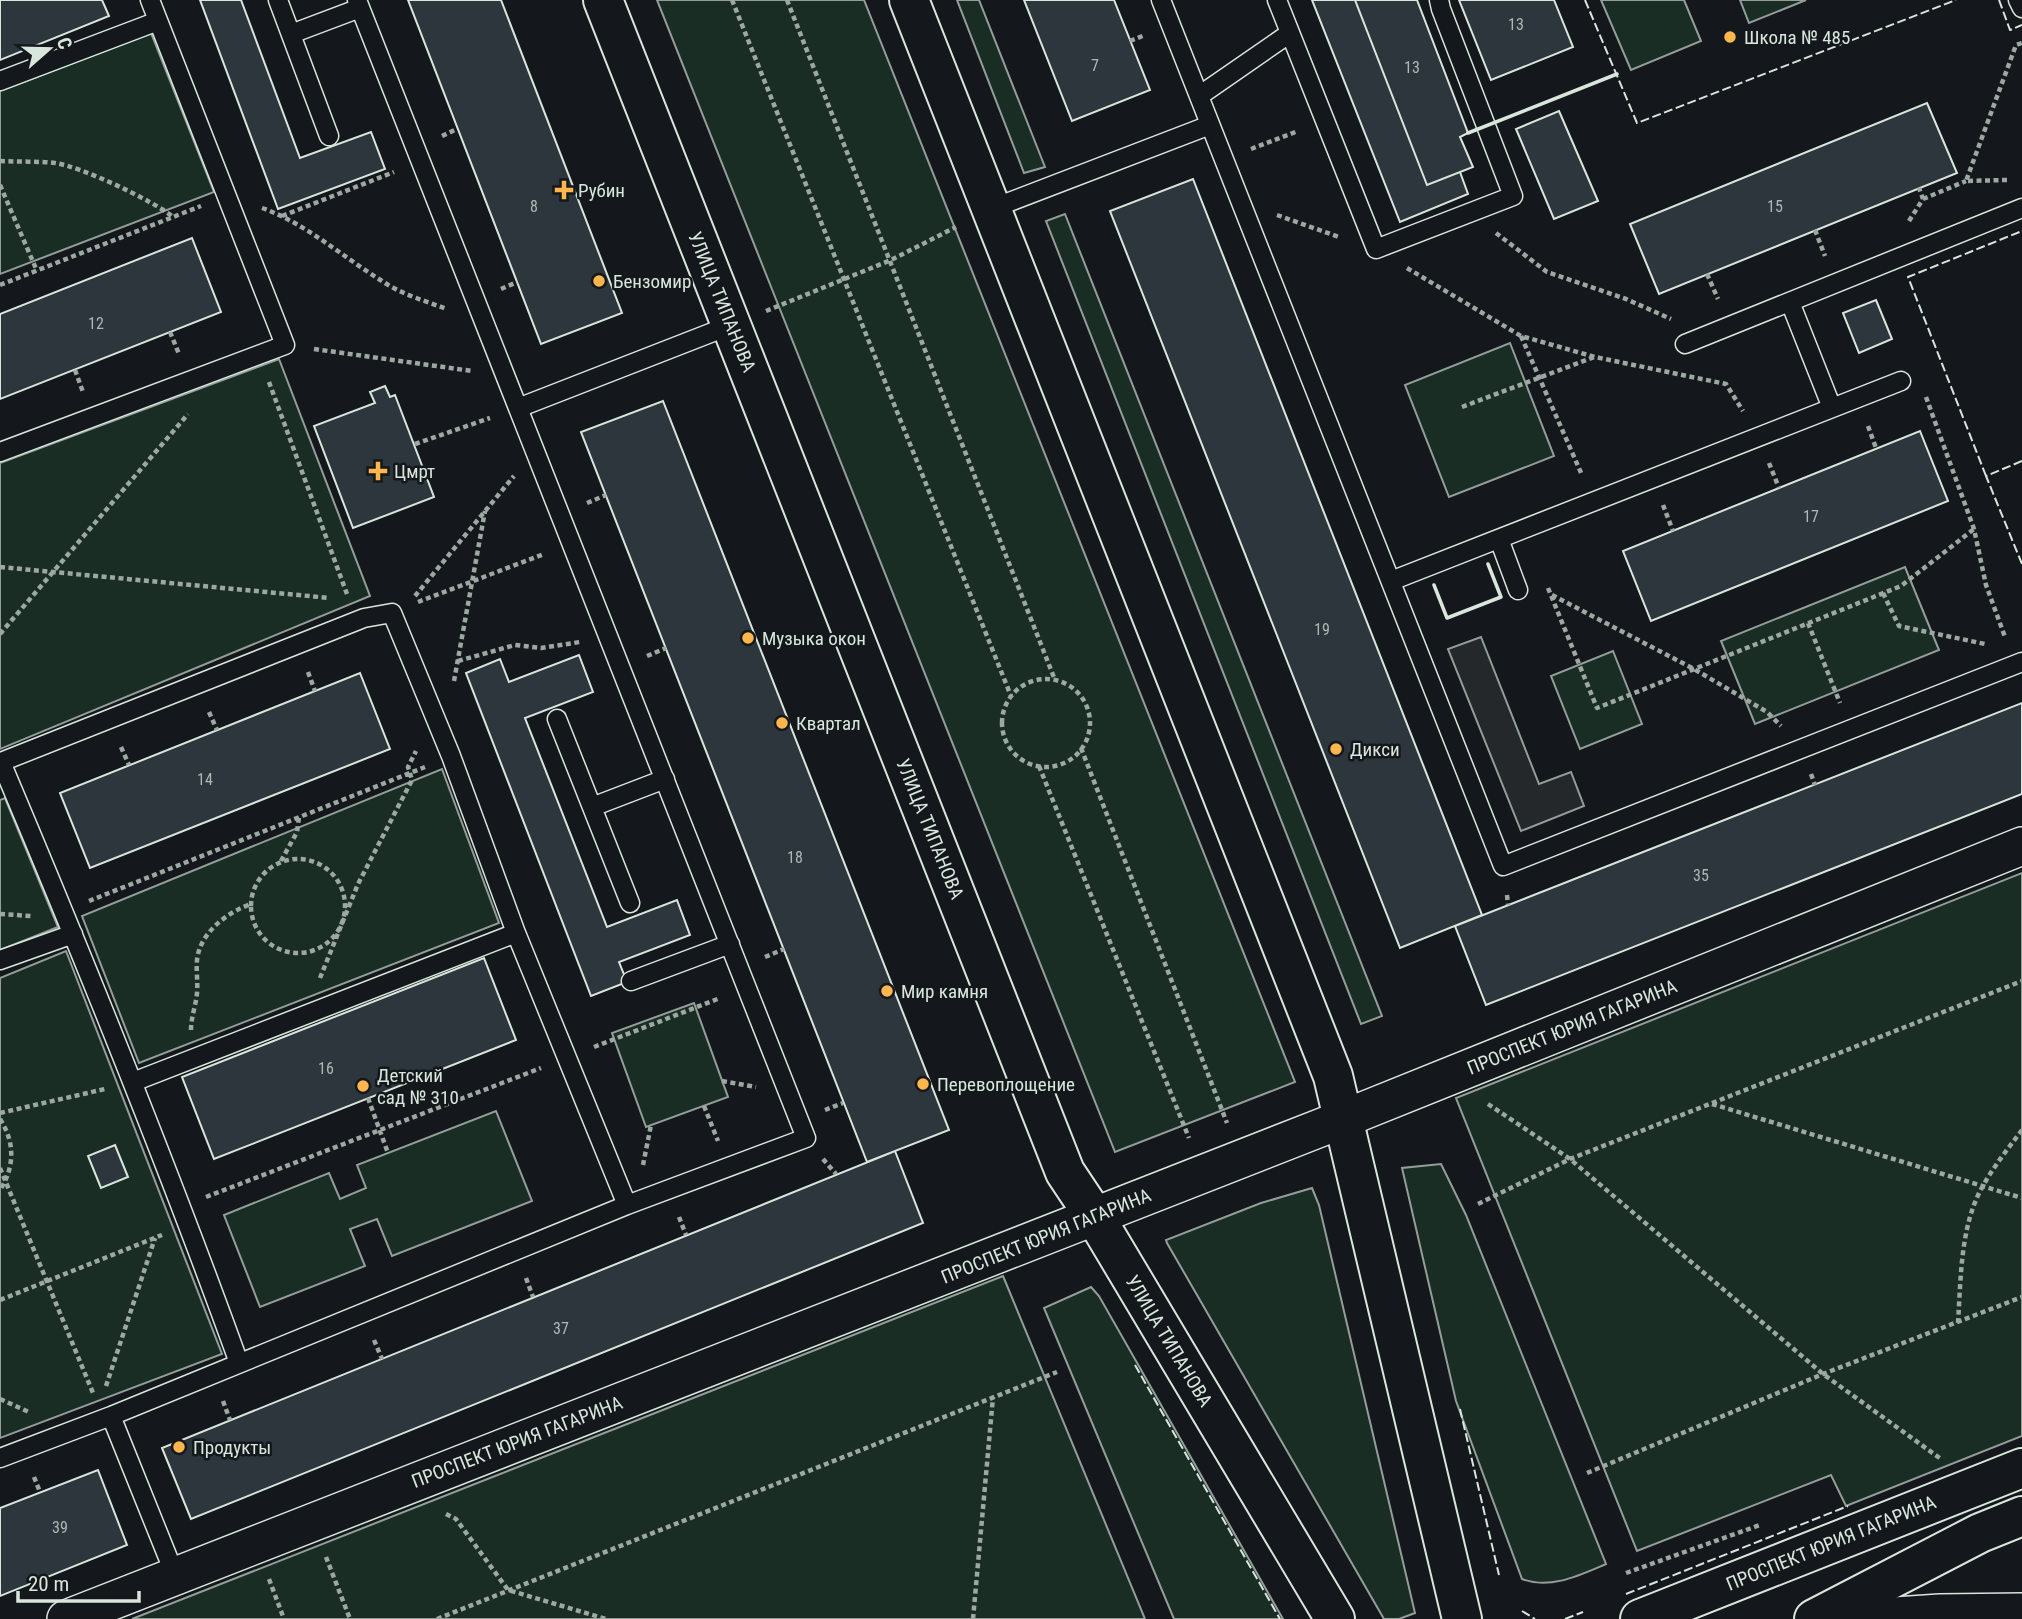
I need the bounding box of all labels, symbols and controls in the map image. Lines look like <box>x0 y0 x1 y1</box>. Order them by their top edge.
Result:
north arrow <box>14 14 84 84</box>
house number: 13 <box>1508 15 1524 34</box>
place label: Школа № 485 <box>1744 26 1850 49</box>
marker: Школа № 485 <box>1722 29 1738 45</box>
text: С <box>52 34 77 53</box>
house number: 7 <box>1091 56 1099 75</box>
house number: 13 <box>1404 58 1420 77</box>
place label: Рубин <box>578 179 625 202</box>
marker: Рубин <box>556 182 572 198</box>
house number: 8 <box>530 197 538 216</box>
house number: 15 <box>1767 197 1783 216</box>
street label: УЛИЦА ТИПАНОВА <box>683 228 761 376</box>
place label: Бензомир <box>613 270 691 293</box>
marker: Бензомир <box>591 273 607 289</box>
house number: 12 <box>88 314 104 333</box>
place label: Цмрт <box>394 460 435 483</box>
marker: Цмрт <box>368 461 388 481</box>
house number: 17 <box>1803 507 1819 526</box>
house number: 19 <box>1314 620 1330 639</box>
place label: Музыка окон <box>762 627 866 650</box>
marker: Музыка окон <box>740 630 756 646</box>
place label: Квартал <box>796 712 861 735</box>
marker: Квартал <box>774 715 790 731</box>
place label: Дикси <box>1350 738 1400 761</box>
marker: Дикси <box>1328 741 1344 757</box>
street label: УЛИЦА ТИПАНОВА <box>891 755 969 903</box>
house number: 14 <box>197 770 213 789</box>
house number: 18 <box>787 848 803 867</box>
house number: 35 <box>1693 866 1709 885</box>
street label: ПРОСПЕКТ ЮРИЯ ГАГАРИНА <box>1464 974 1680 1080</box>
place label: Мир камня <box>901 980 988 1003</box>
marker: Мир камня <box>879 983 895 999</box>
house number: 16 <box>318 1059 334 1078</box>
place label: Детский сад № 310 <box>377 1064 459 1109</box>
place label: Перевоплощение <box>937 1073 1075 1096</box>
marker: Перевоплощение <box>915 1076 931 1092</box>
marker: Детский сад № 310 <box>355 1078 371 1094</box>
street label: ПРОСПЕКТ ЮРИЯ ГАГАРИНА <box>938 1183 1154 1289</box>
street label: УЛИЦА ТИПАНОВА <box>1121 1271 1217 1411</box>
house number: 37 <box>553 1319 569 1338</box>
street label: ПРОСПЕКТ ЮРИЯ ГАГАРИНА <box>408 1391 626 1493</box>
place label: Продукты <box>193 1436 271 1459</box>
marker: Продукты <box>171 1439 187 1455</box>
street label: ПРОСПЕКТ ЮРИЯ ГАГАРИНА <box>1723 1490 1939 1596</box>
house number: 39 <box>52 1518 68 1537</box>
scale bar <box>18 1560 138 1604</box>
text: 20 m <box>28 1572 69 1596</box>

